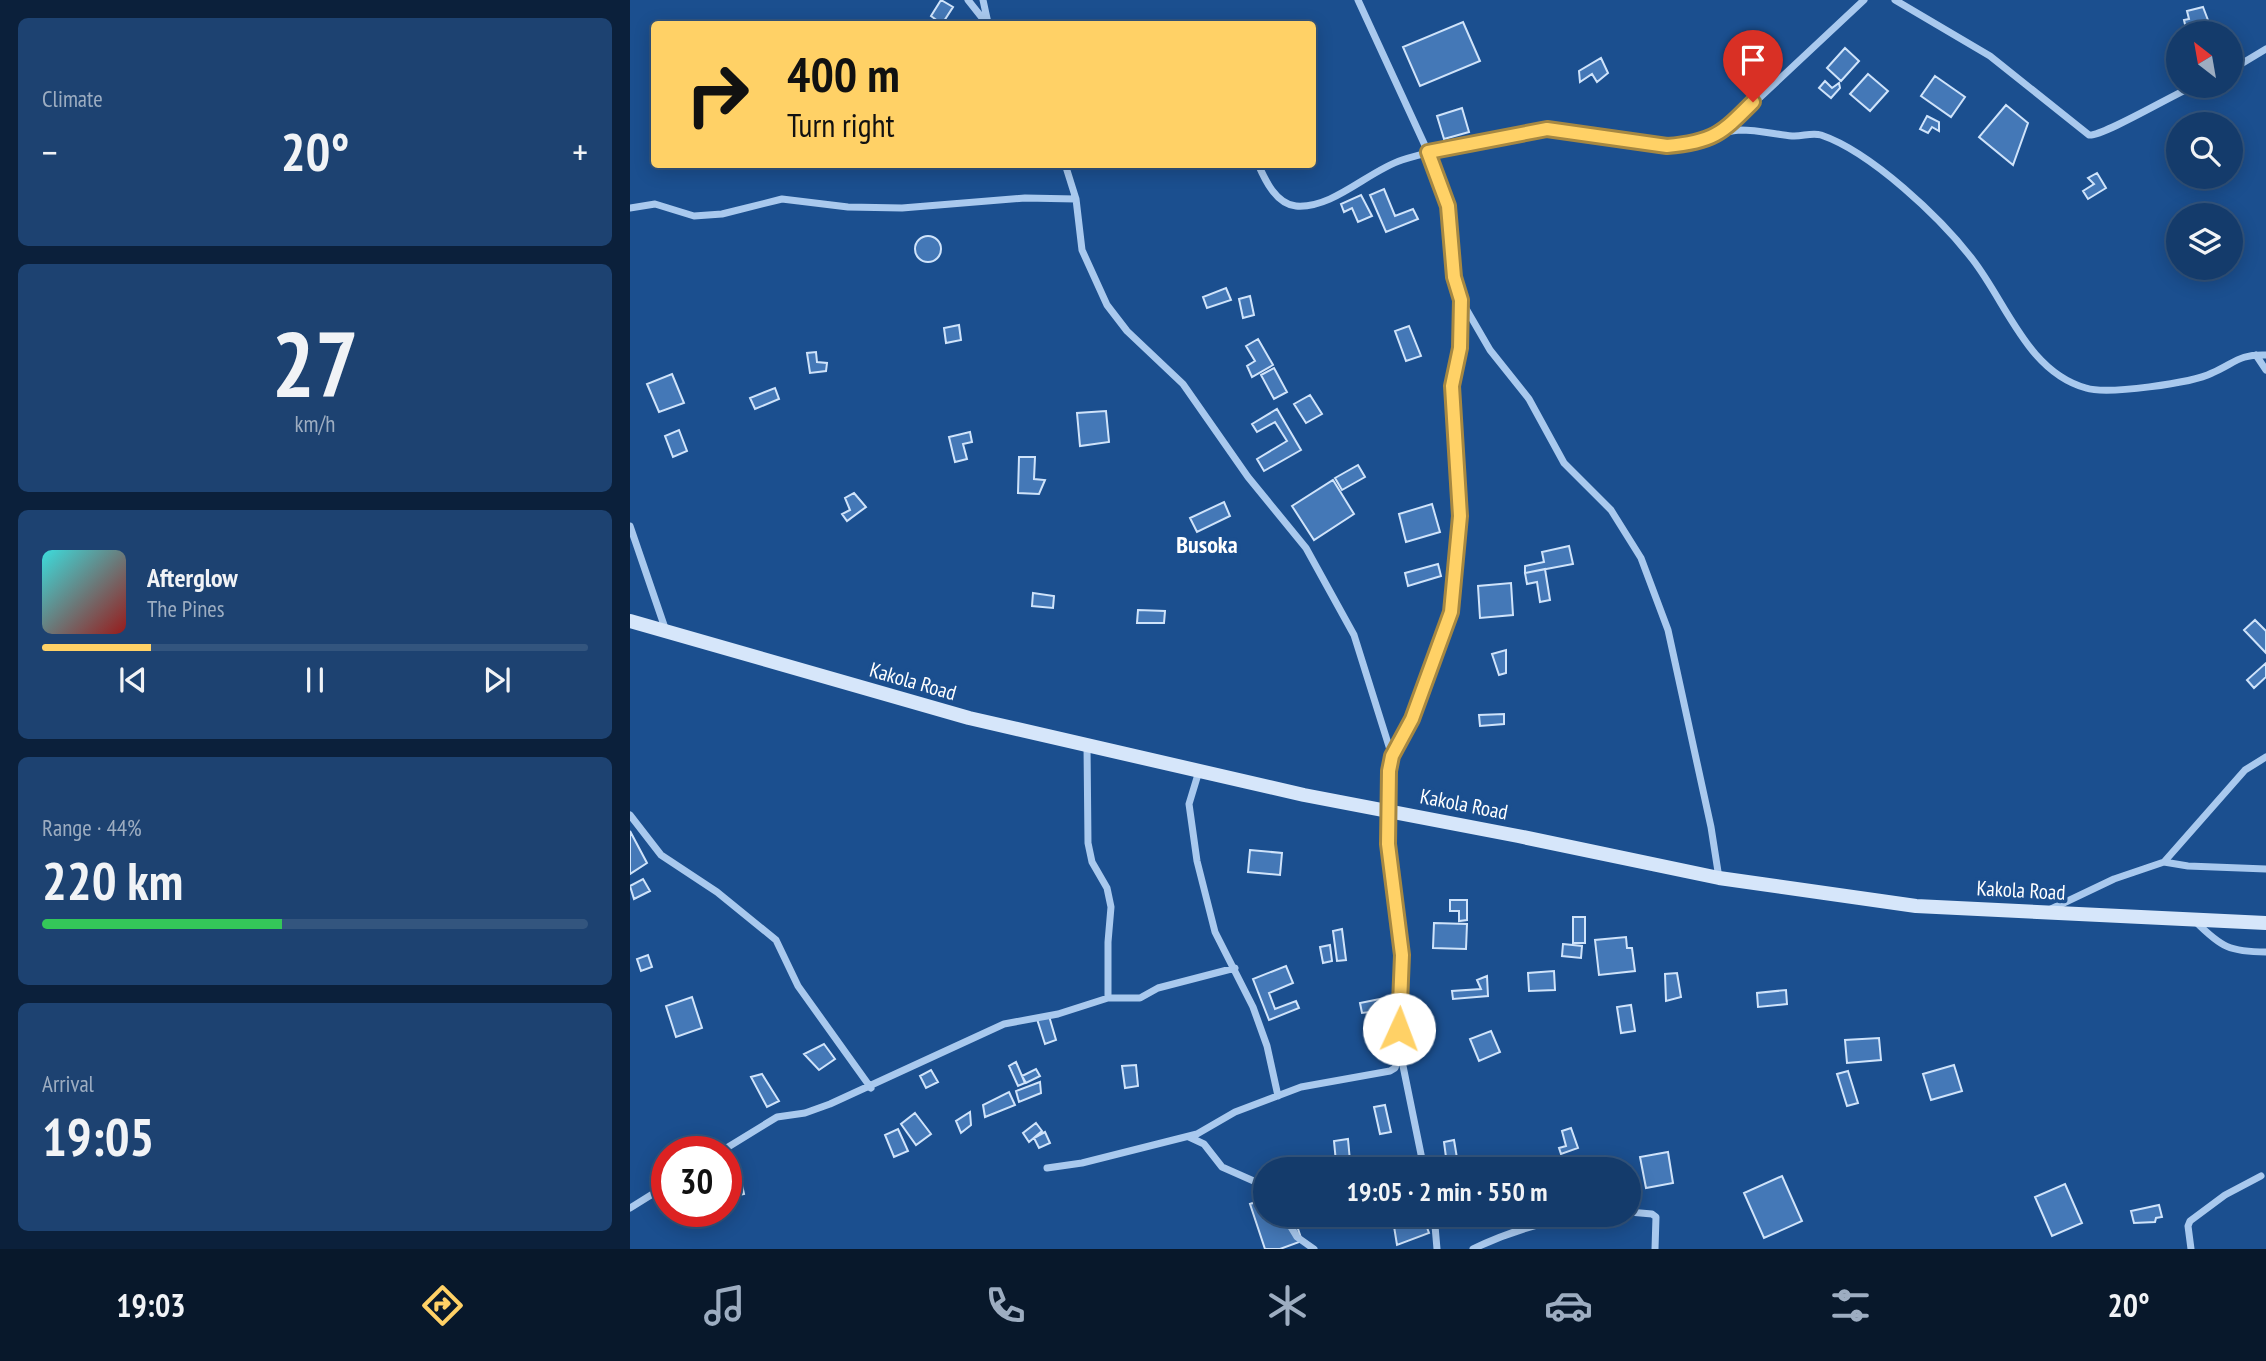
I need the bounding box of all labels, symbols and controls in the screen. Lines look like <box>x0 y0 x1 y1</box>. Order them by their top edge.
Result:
north arrow <box>2166 21 2244 98</box>
map controls <box>2166 21 2243 280</box>
pin <box>1723 30 1783 102</box>
icon: arrive <box>1734 41 1772 79</box>
text: 400 m <box>787 42 900 106</box>
icon: right <box>672 49 763 140</box>
text: Climate <box>42 84 103 113</box>
text: Turn right <box>787 104 895 146</box>
button: search <box>2166 112 2243 189</box>
text: 20° <box>281 118 349 185</box>
text: − <box>42 127 58 176</box>
text: + <box>572 127 588 176</box>
button: layers <box>2166 203 2243 280</box>
text: 27 <box>272 304 359 422</box>
text: km/h <box>295 409 335 438</box>
district label: Busoka <box>1176 529 1238 560</box>
text: Afterglow <box>147 561 238 594</box>
text: The Pines <box>147 594 225 623</box>
street label: Kakola Road <box>867 656 959 706</box>
icon: previous <box>114 661 152 699</box>
icon: pause <box>296 661 334 699</box>
icon: next <box>478 661 516 699</box>
street label: Kakola Road <box>1418 782 1510 826</box>
text: Range · 44% <box>42 813 142 842</box>
text: 220 km <box>42 847 183 914</box>
street label: Kakola Road <box>1976 874 2066 906</box>
position arrow <box>1362 992 1436 1066</box>
text: Arrival <box>42 1069 94 1098</box>
text: 19:05 <box>42 1103 154 1170</box>
speed limit sign: 30 <box>651 1136 742 1227</box>
text: 19:05 · 2 min · 550 m <box>1347 1175 1547 1208</box>
icon: directions <box>418 1281 467 1330</box>
icon: music <box>700 1281 749 1330</box>
icon: phone <box>981 1281 1030 1330</box>
icon: climate <box>1263 1281 1312 1330</box>
icon: car <box>1544 1281 1593 1330</box>
icon: filters <box>1826 1281 1875 1330</box>
text: 19:03 <box>116 1284 186 1326</box>
text: 20° <box>2107 1284 2150 1326</box>

